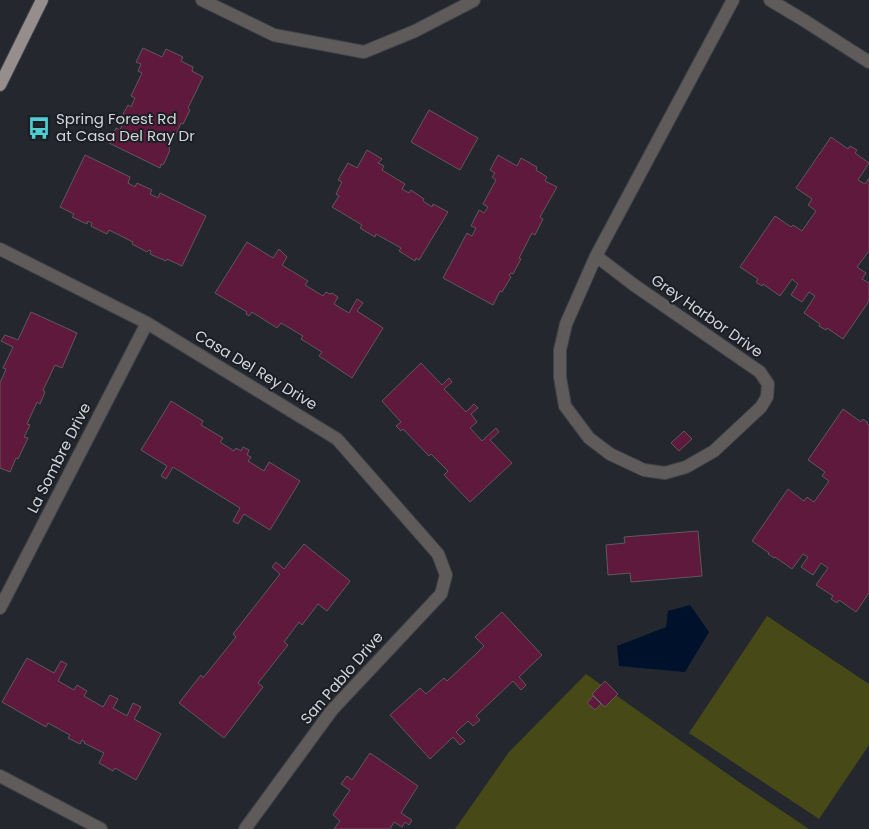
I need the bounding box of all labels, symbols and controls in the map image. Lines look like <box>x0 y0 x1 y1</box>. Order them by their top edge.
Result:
place label: Spring Forest Rd at Casa Del Ray Dr <box>56 108 195 146</box>
bus stop icon: Spring Forest Rd at Casa Del Ray Dr <box>26 115 52 141</box>
street label: Grey Harbor Drive <box>647 269 767 362</box>
street label: Casa Del Rey Drive <box>191 325 322 415</box>
street label: La Sombre Drive <box>22 399 95 517</box>
street label: San Pablo Drive <box>296 627 388 728</box>

